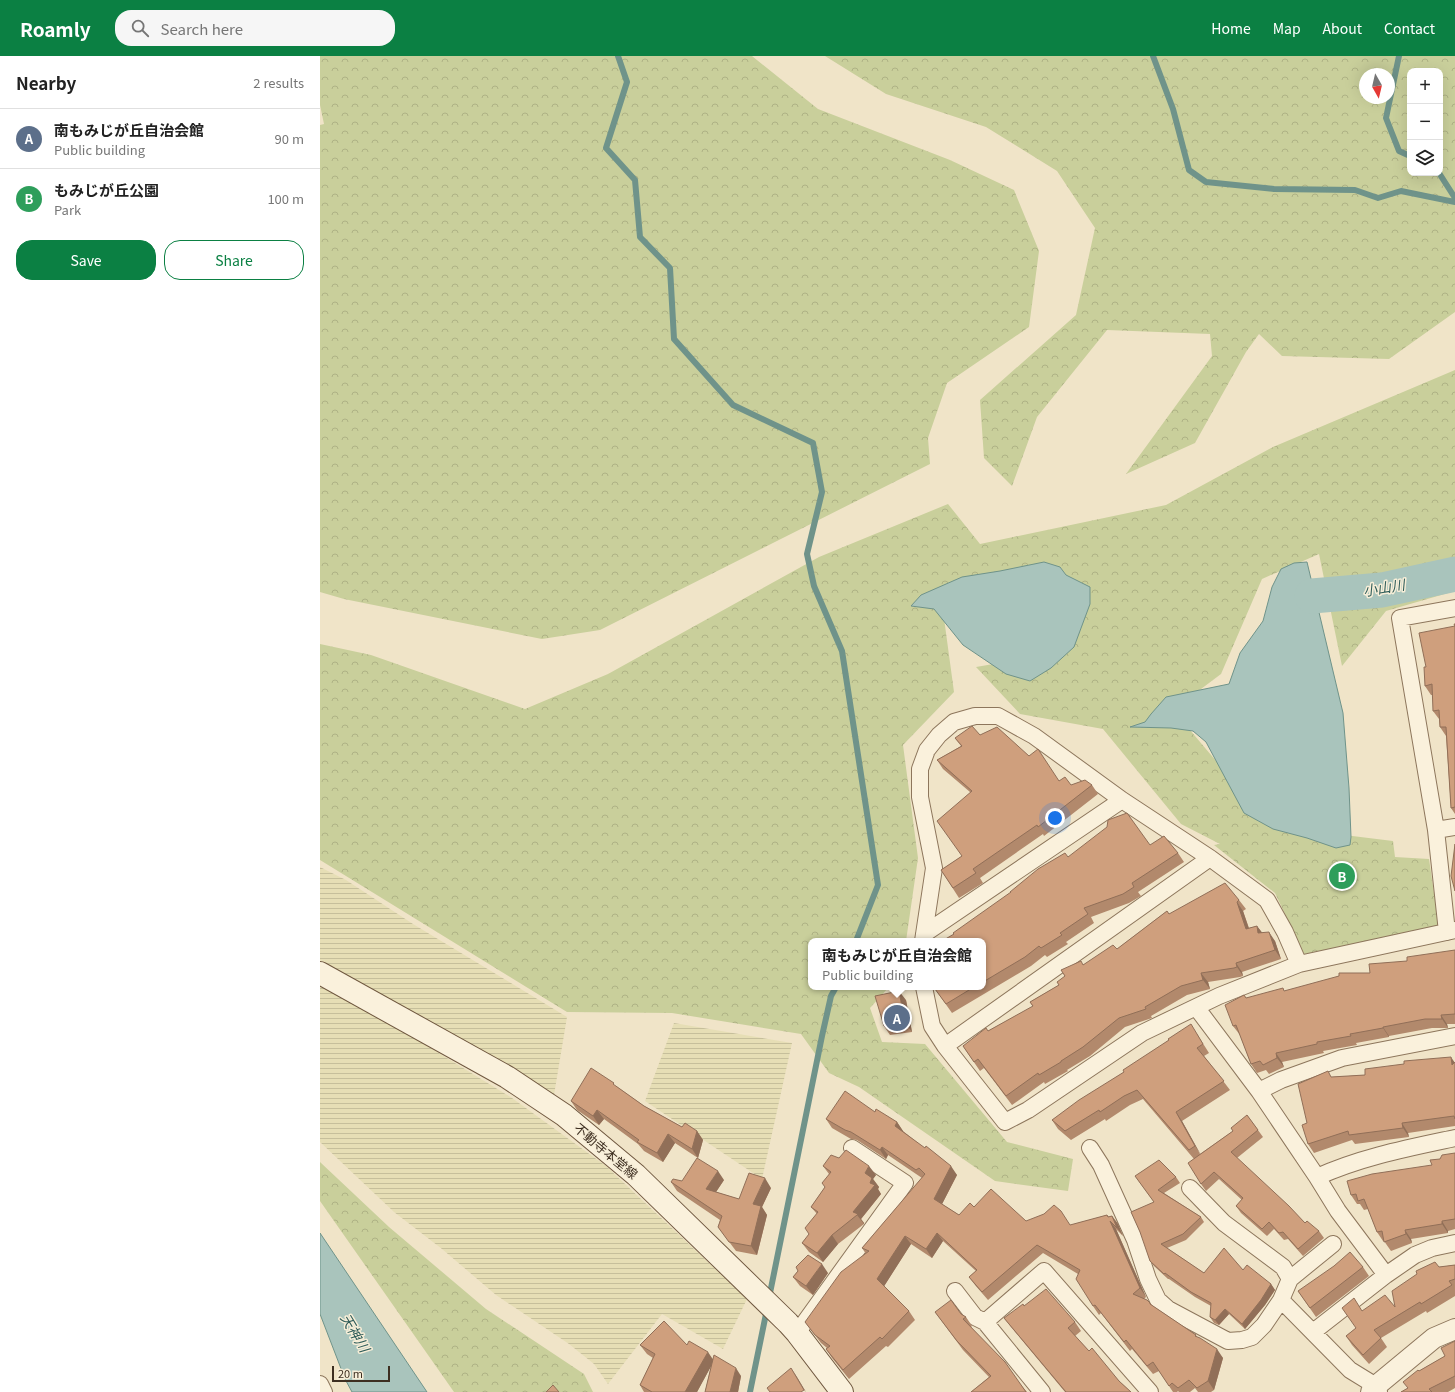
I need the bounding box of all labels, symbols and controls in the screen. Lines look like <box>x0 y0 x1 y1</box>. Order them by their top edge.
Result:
search box <box>115 10 395 46</box>
text: Roamly <box>20 15 91 42</box>
icon: search <box>129 17 151 39</box>
text: Search here <box>161 18 243 39</box>
text: Home <box>1211 18 1251 38</box>
text: Map <box>1273 18 1301 38</box>
text: About <box>1323 18 1362 38</box>
text: Contact <box>1384 18 1435 38</box>
north arrow <box>1359 68 1395 104</box>
map controls <box>1407 68 1443 176</box>
button: + <box>1407 68 1443 104</box>
text: Nearby <box>16 70 76 95</box>
text: 2 results <box>253 73 304 92</box>
button: − <box>1407 104 1443 140</box>
text: 南もみじが丘自治会館 <box>54 119 204 140</box>
text: A <box>25 129 33 148</box>
text: 90 m <box>275 129 304 148</box>
text: Public building <box>54 140 145 159</box>
button: layers <box>1407 140 1443 176</box>
text: もみじが丘公園 <box>54 179 159 200</box>
text: B <box>25 189 33 208</box>
text: 100 m <box>267 189 304 208</box>
text: Park <box>54 200 81 219</box>
button: Save <box>16 240 156 280</box>
button: Share <box>164 240 304 280</box>
water label: 小山川 <box>1362 574 1408 600</box>
your location <box>1045 808 1065 828</box>
pin: B <box>1329 861 1355 891</box>
popup <box>808 938 986 990</box>
text: 南もみじが丘自治会館 <box>822 944 972 965</box>
text: Public building <box>822 965 913 984</box>
pin: A <box>884 1003 910 1033</box>
street label: 不動寺本堂線 <box>570 1118 642 1183</box>
water label: 天神川 <box>336 1309 376 1357</box>
scale bar <box>332 1364 390 1383</box>
text: 20 m <box>338 1365 363 1381</box>

